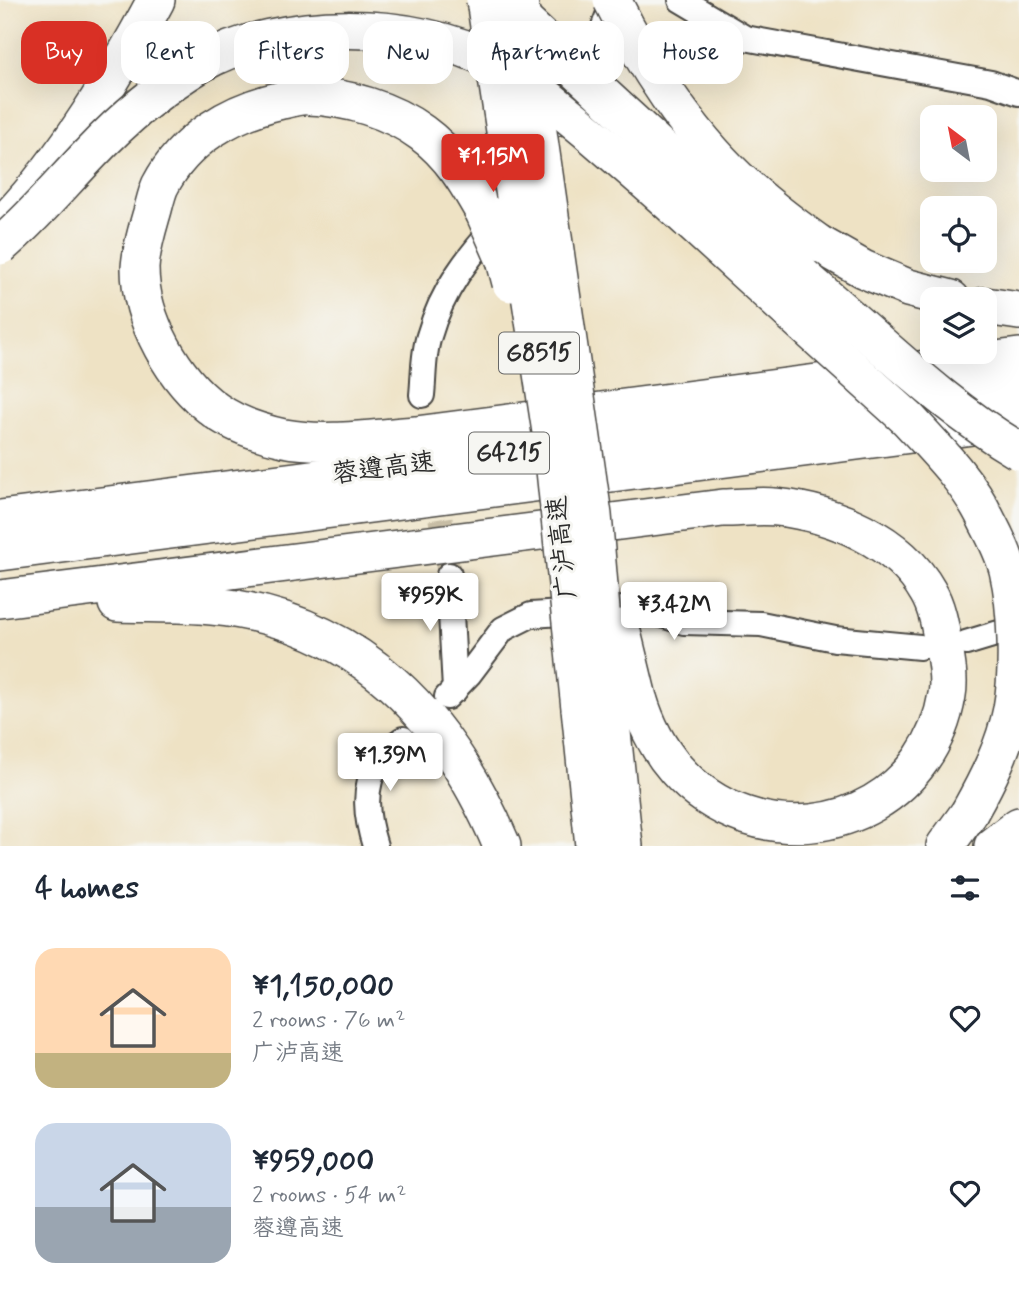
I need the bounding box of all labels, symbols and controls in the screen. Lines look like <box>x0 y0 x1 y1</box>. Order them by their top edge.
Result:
chip: Buy <box>21 21 107 84</box>
chip: Rent <box>121 21 220 84</box>
chip: Filters <box>234 21 349 84</box>
chip: New <box>363 21 453 84</box>
chip: Apartment <box>467 21 624 84</box>
chip: House <box>638 21 743 84</box>
north arrow <box>920 105 998 182</box>
map controls <box>920 105 997 364</box>
pin: ¥1.15M <box>436 134 550 194</box>
text: ¥1.15M <box>457 142 529 172</box>
button: locate <box>920 196 997 273</box>
button: layers <box>920 287 997 364</box>
road number: G8515 <box>499 332 579 374</box>
road number: G4215 <box>469 432 549 474</box>
street label: 蓉遵高速 <box>330 446 438 492</box>
street label: 广泸高速 <box>541 494 585 600</box>
pin: ¥959K <box>381 574 479 633</box>
text: ¥959K <box>397 581 463 611</box>
pin: ¥3.42M <box>617 582 731 642</box>
text: ¥3.42M <box>637 590 711 620</box>
pin: ¥1.39M <box>333 734 447 793</box>
text: ¥1.39M <box>354 741 426 771</box>
text: 4 homes <box>35 869 139 908</box>
icon: filters <box>946 869 984 907</box>
text: ¥1,150,000 <box>252 967 394 1006</box>
icon: home <box>91 976 175 1060</box>
icon: heart <box>946 999 984 1037</box>
text: 2 rooms · 76 m² <box>252 1006 405 1036</box>
text: 广泸高速 <box>252 1039 344 1069</box>
text: ¥959,000 <box>252 1142 374 1181</box>
icon: home <box>91 1151 175 1235</box>
icon: heart <box>946 1174 984 1212</box>
text: 2 rooms · 54 m² <box>252 1181 406 1211</box>
text: 蓉遵高速 <box>252 1214 344 1244</box>

